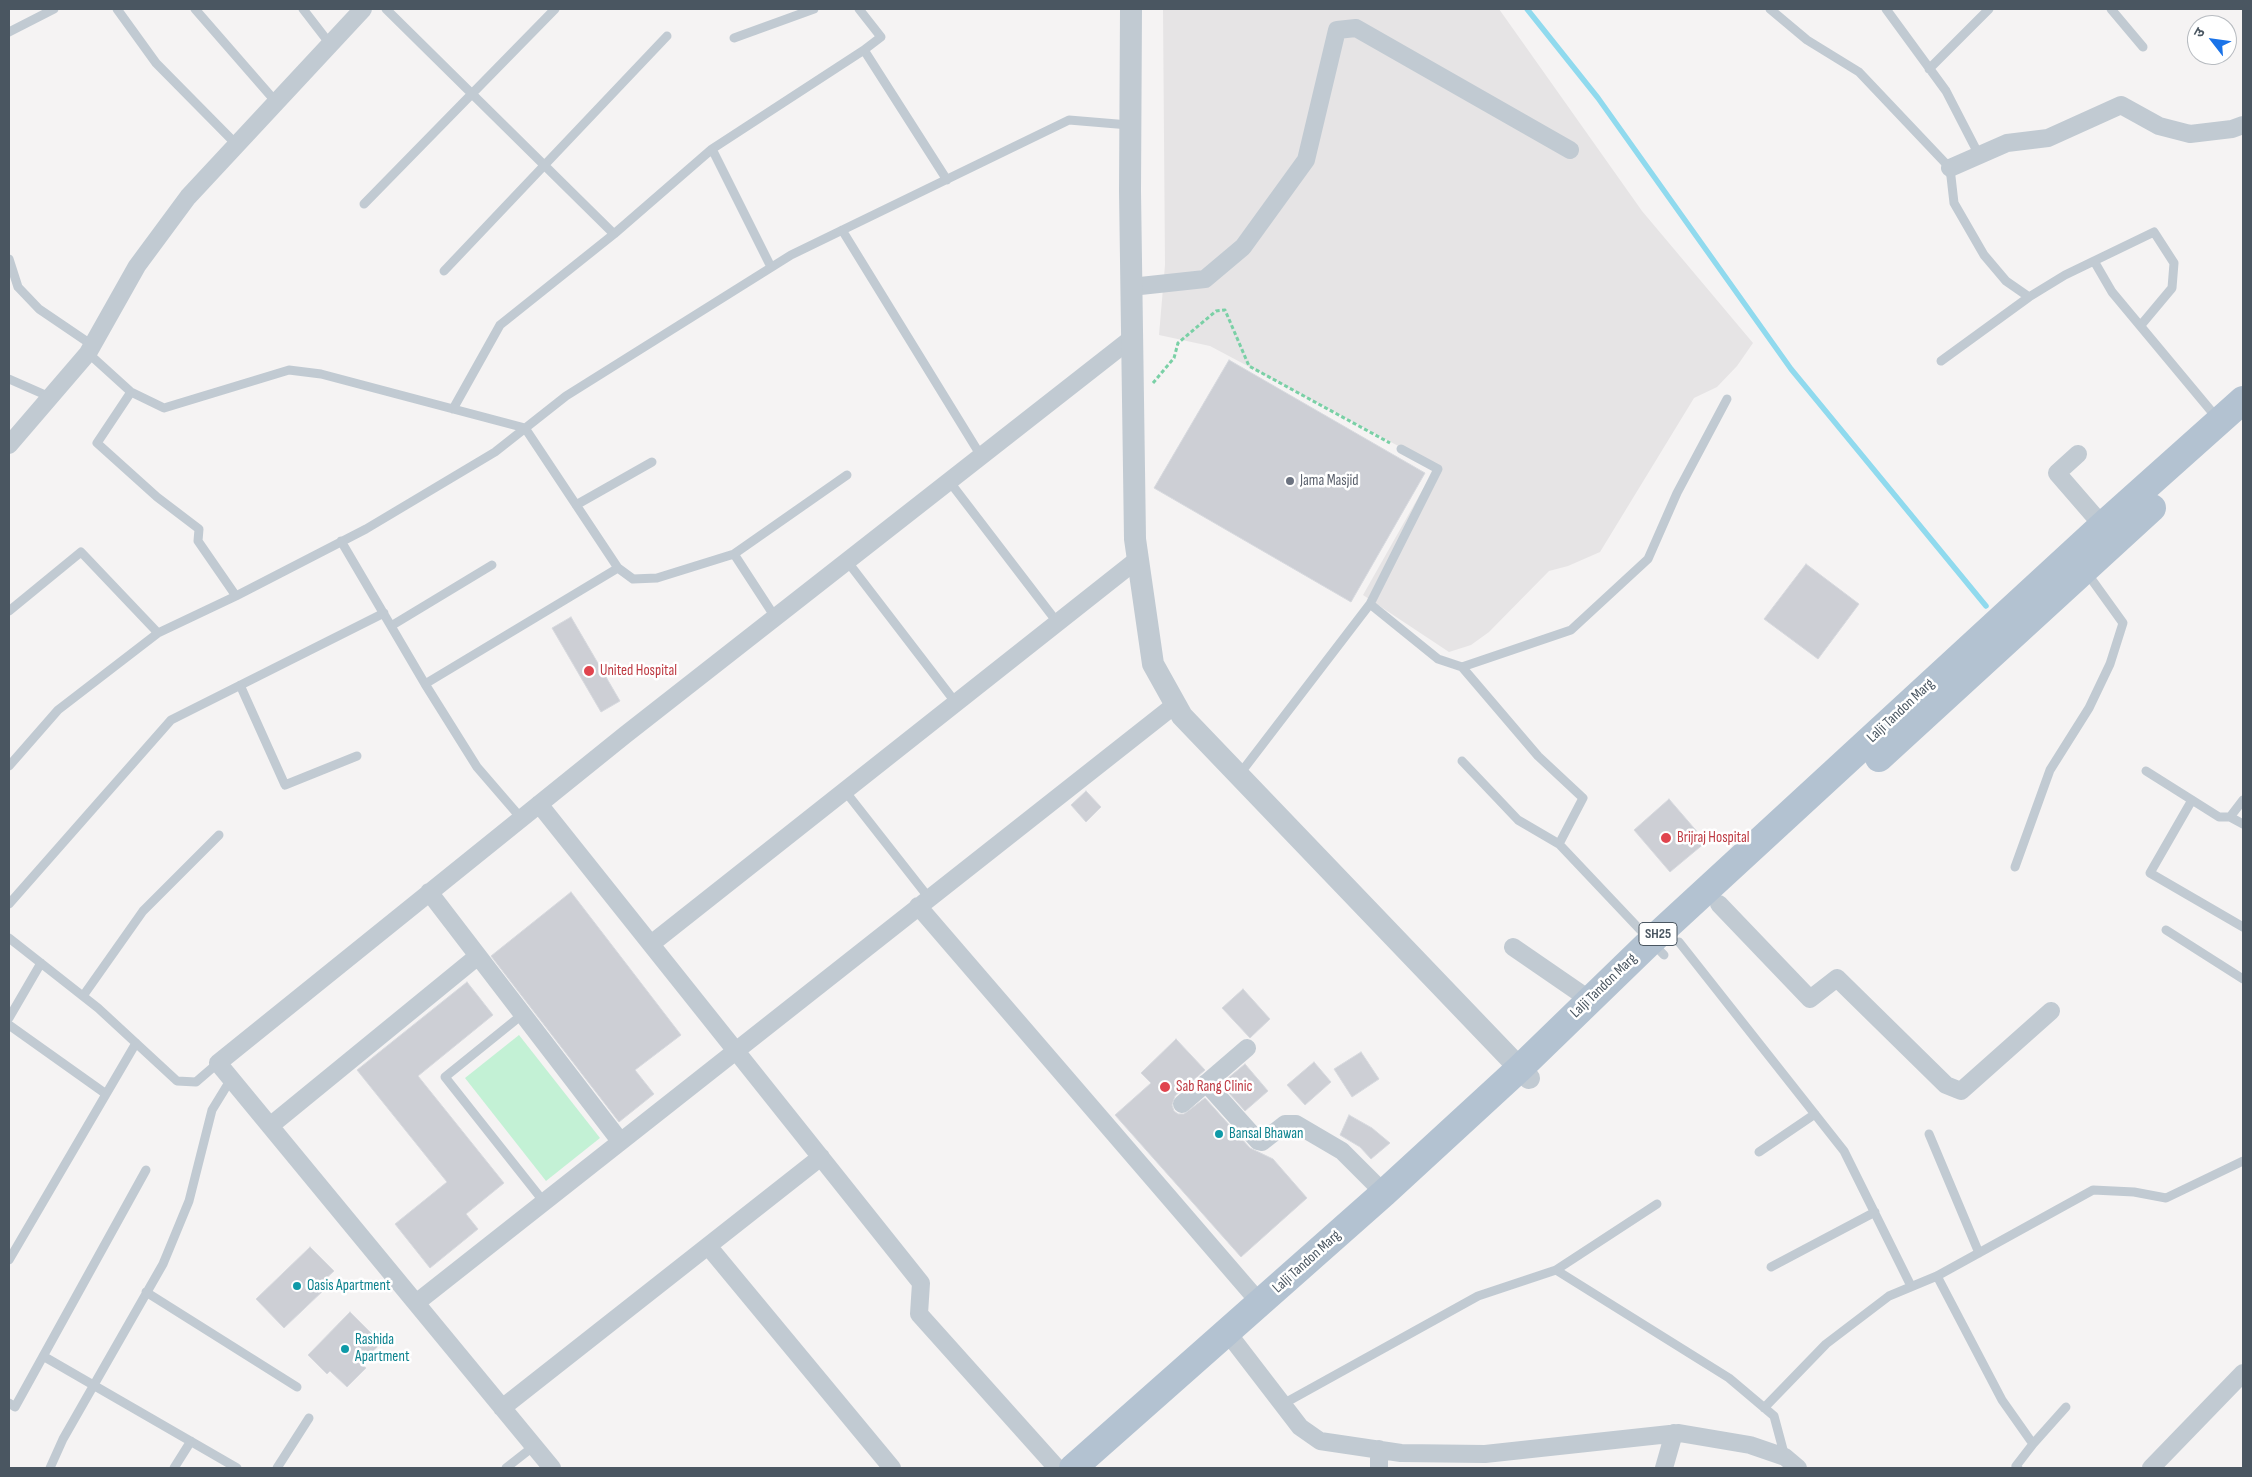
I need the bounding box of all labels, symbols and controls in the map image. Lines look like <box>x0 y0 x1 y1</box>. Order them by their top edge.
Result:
north arrow <box>2187 15 2237 65</box>
text: उ <box>2190 25 2209 41</box>
place label: Jama Masjid <box>1300 472 1358 490</box>
marker: Jama Masjid <box>1284 475 1296 487</box>
place label: United Hospital <box>600 662 677 680</box>
marker: United Hospital <box>582 664 596 678</box>
street label: Lalji Tandon Marg <box>1864 675 1938 747</box>
place label: Brijraj Hospital <box>1677 829 1750 847</box>
marker: Brijraj Hospital <box>1659 831 1673 845</box>
road number: SH25 <box>1639 922 1677 946</box>
street label: Lalji Tandon Marg <box>1567 950 1641 1022</box>
place label: Sab Rang Clinic <box>1176 1078 1252 1096</box>
marker: Sab Rang Clinic <box>1158 1080 1172 1094</box>
place label: Bansal Bhawan <box>1229 1125 1303 1143</box>
marker: Bansal Bhawan <box>1213 1128 1225 1140</box>
street label: Lalji Tandon Marg <box>1269 1227 1345 1297</box>
place label: Oasis Apartment <box>307 1277 390 1295</box>
marker: Oasis Apartment <box>291 1280 303 1292</box>
place label: Rashida Apartment <box>355 1331 409 1366</box>
marker: Rashida Apartment <box>339 1343 351 1355</box>

